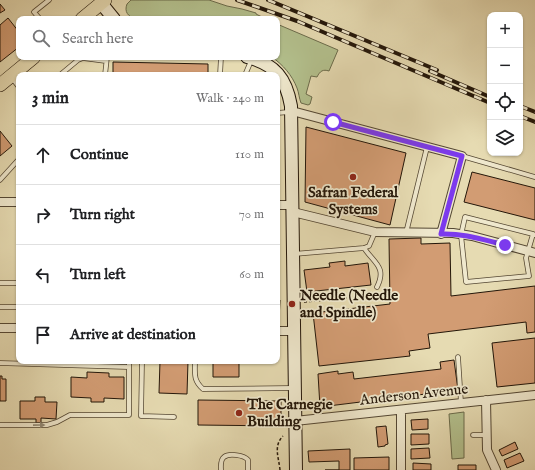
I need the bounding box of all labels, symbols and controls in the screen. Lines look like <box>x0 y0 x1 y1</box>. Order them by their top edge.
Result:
map controls <box>487 12 523 156</box>
button: + <box>487 12 523 48</box>
search box <box>16 16 280 60</box>
icon: search <box>30 27 52 49</box>
text: Search here <box>62 29 133 48</box>
button: − <box>487 48 523 84</box>
button: locate <box>487 84 523 120</box>
text: 3 min <box>32 88 69 109</box>
text: Walk · 240 m <box>196 90 264 107</box>
route start <box>324 113 342 131</box>
button: layers <box>487 120 523 156</box>
icon: ahead <box>32 144 54 166</box>
text: Continue <box>70 145 128 164</box>
text: 110 m <box>235 146 264 163</box>
marker: Safran Federal Systems <box>348 172 358 182</box>
place label: Safran Federal Systems <box>308 183 399 219</box>
icon: right <box>32 204 54 226</box>
text: Turn right <box>70 205 135 224</box>
text: 70 m <box>239 206 264 223</box>
route end <box>496 236 514 254</box>
icon: left <box>32 264 54 286</box>
text: Turn left <box>70 265 126 284</box>
text: 60 m <box>239 266 264 283</box>
place label: Needle (Needle and Spindle) <box>299 286 398 322</box>
marker: Needle (Needle and Spindle) <box>287 299 297 309</box>
icon: arrive <box>32 324 54 346</box>
text: Arrive at destination <box>70 325 196 344</box>
street label: Anderson Avenue <box>358 379 469 410</box>
place label: The Carnegie Building <box>246 395 333 431</box>
marker: The Carnegie Building <box>234 408 244 418</box>
one-way arrow <box>33 422 46 428</box>

